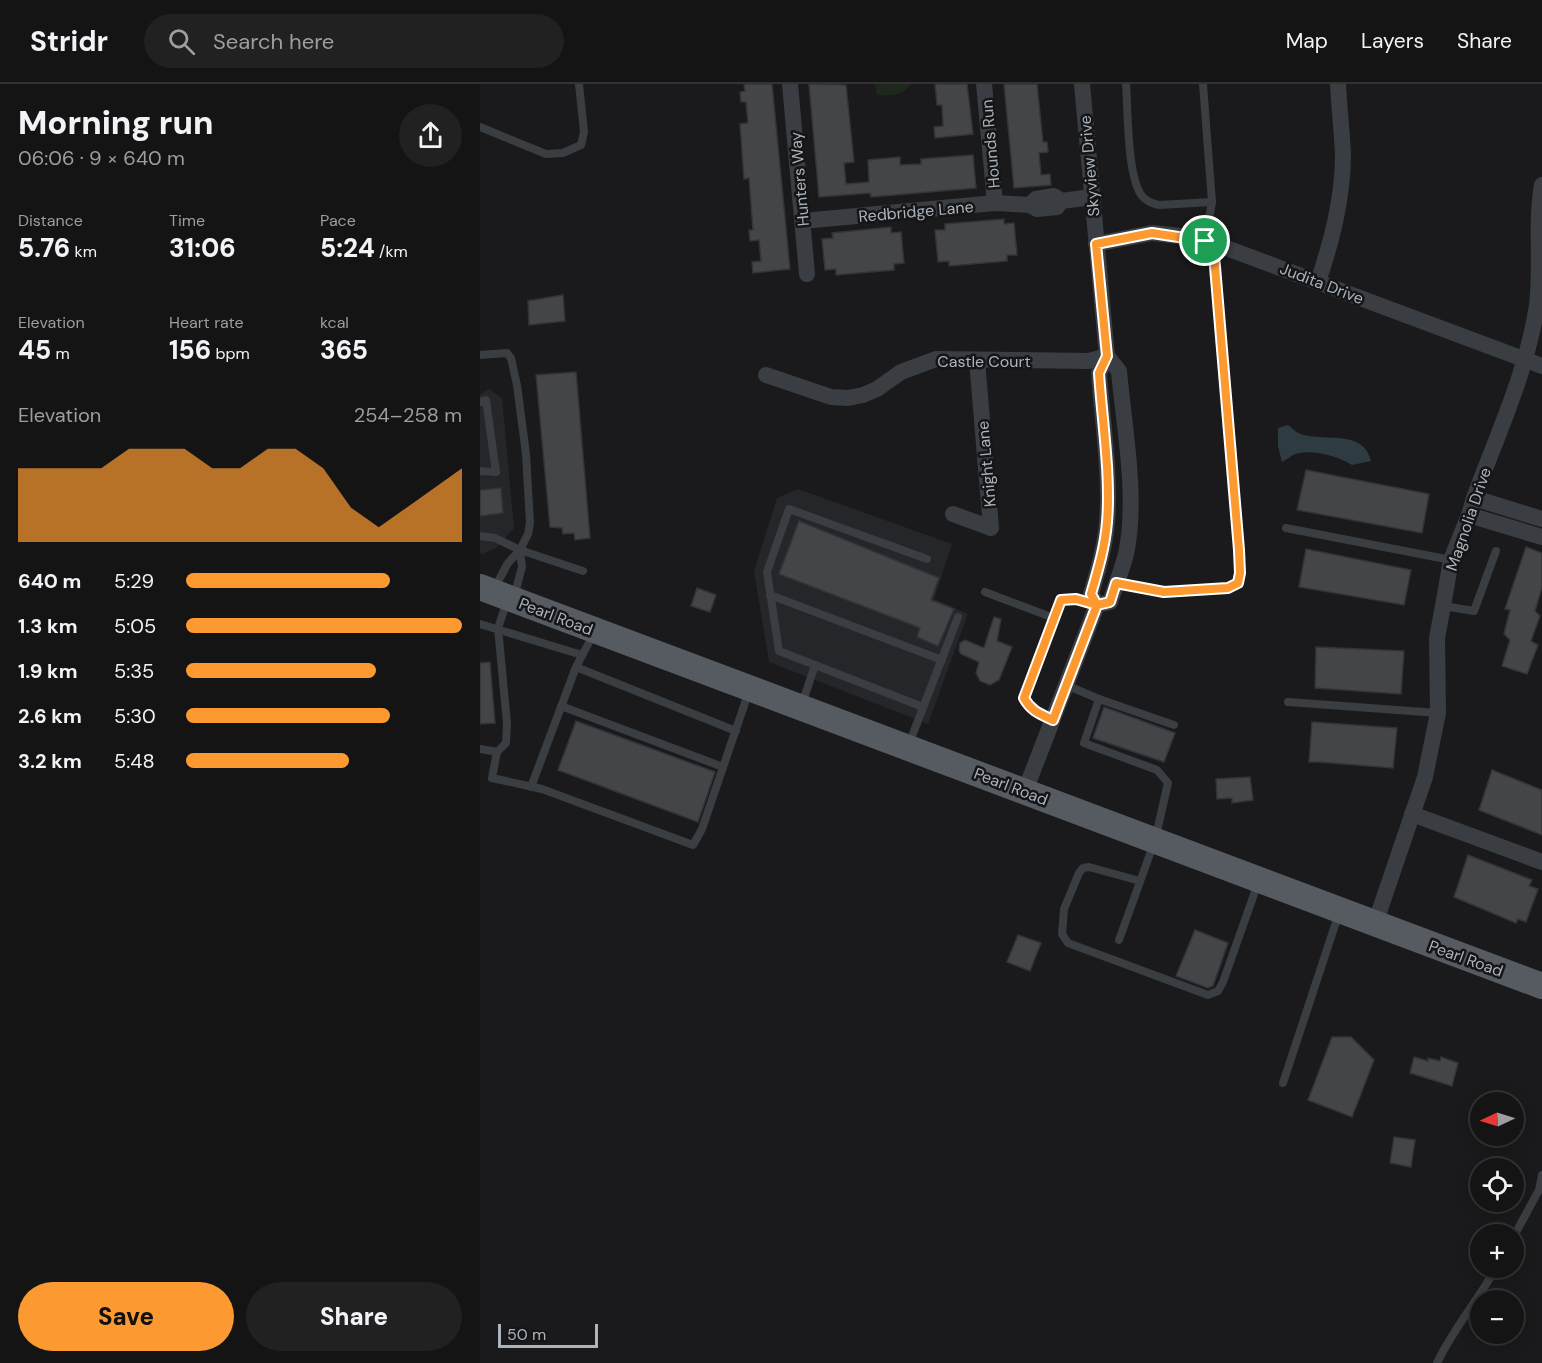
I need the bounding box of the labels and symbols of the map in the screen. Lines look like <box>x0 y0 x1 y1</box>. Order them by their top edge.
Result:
street label: Hounds Run <box>976 99 1005 189</box>
street label: Skyview Drive <box>1075 114 1104 217</box>
street label: Hunters Way <box>785 131 814 227</box>
street label: Redbridge Lane <box>858 196 974 227</box>
pin <box>1179 215 1230 266</box>
street label: Judita Drive <box>1277 258 1367 309</box>
street label: Castle Court <box>937 351 1031 372</box>
street label: Knight Lane <box>972 420 1001 508</box>
street label: Magnolia Drive <box>1441 465 1496 574</box>
street label: Pearl Road <box>516 593 596 640</box>
street label: Pearl Road <box>971 763 1051 810</box>
street label: Pearl Road <box>1426 935 1506 982</box>
north arrow <box>1470 1092 1524 1146</box>
scale bar <box>498 1321 598 1348</box>

